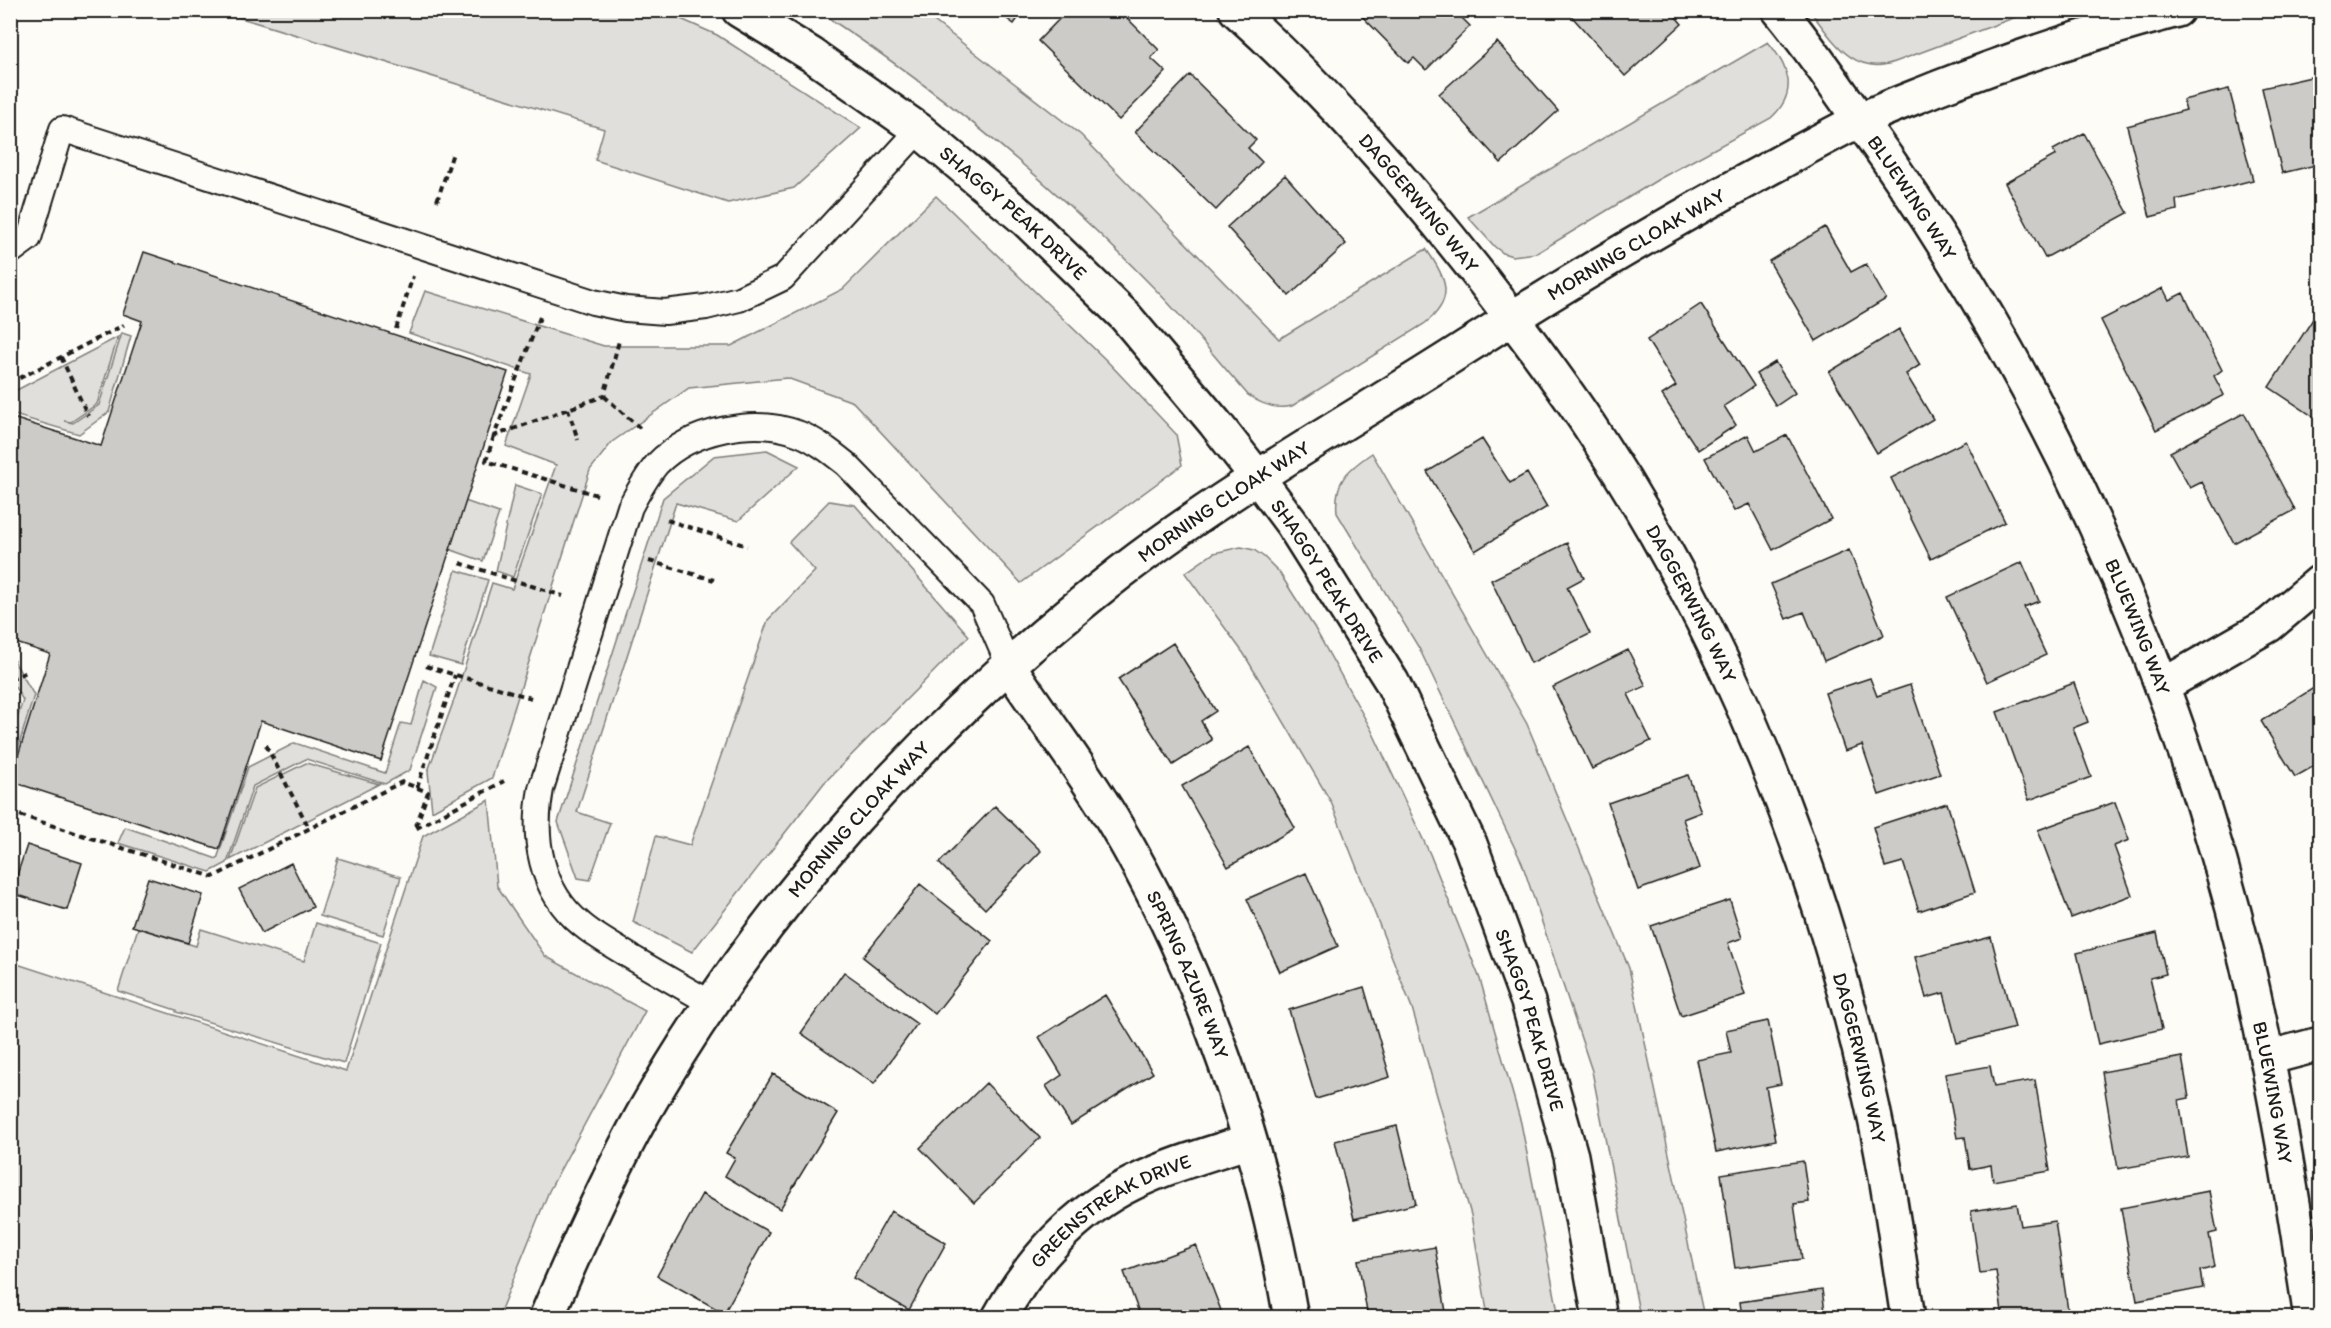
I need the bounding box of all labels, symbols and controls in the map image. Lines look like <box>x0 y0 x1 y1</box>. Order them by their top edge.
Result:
street label: DAGGERWING WAY <box>1354 128 1485 277</box>
street label: BLUEWING WAY <box>1862 130 1962 264</box>
street label: SHAGGY PEAK DRIVE <box>935 141 1092 285</box>
street label: MORNING CLOAK WAY <box>1543 183 1729 306</box>
street label: MORNING CLOAK WAY <box>1133 435 1314 567</box>
street label: SHAGGY PEAK DRIVE <box>1266 494 1389 667</box>
street label: DAGGERWING WAY <box>1641 520 1743 687</box>
street label: BLUEWING WAY <box>2100 555 2176 698</box>
street label: MORNING CLOAK WAY <box>782 735 935 902</box>
street label: SPRING AZURE WAY <box>1142 886 1235 1062</box>
street label: SHAGGY PEAK DRIVE <box>1490 925 1570 1114</box>
street label: DAGGERWING WAY <box>1828 970 1892 1145</box>
street label: BLUEWING WAY <box>2248 1019 2298 1166</box>
street label: GREENSTREAK DRIVE <box>1025 1149 1194 1273</box>

